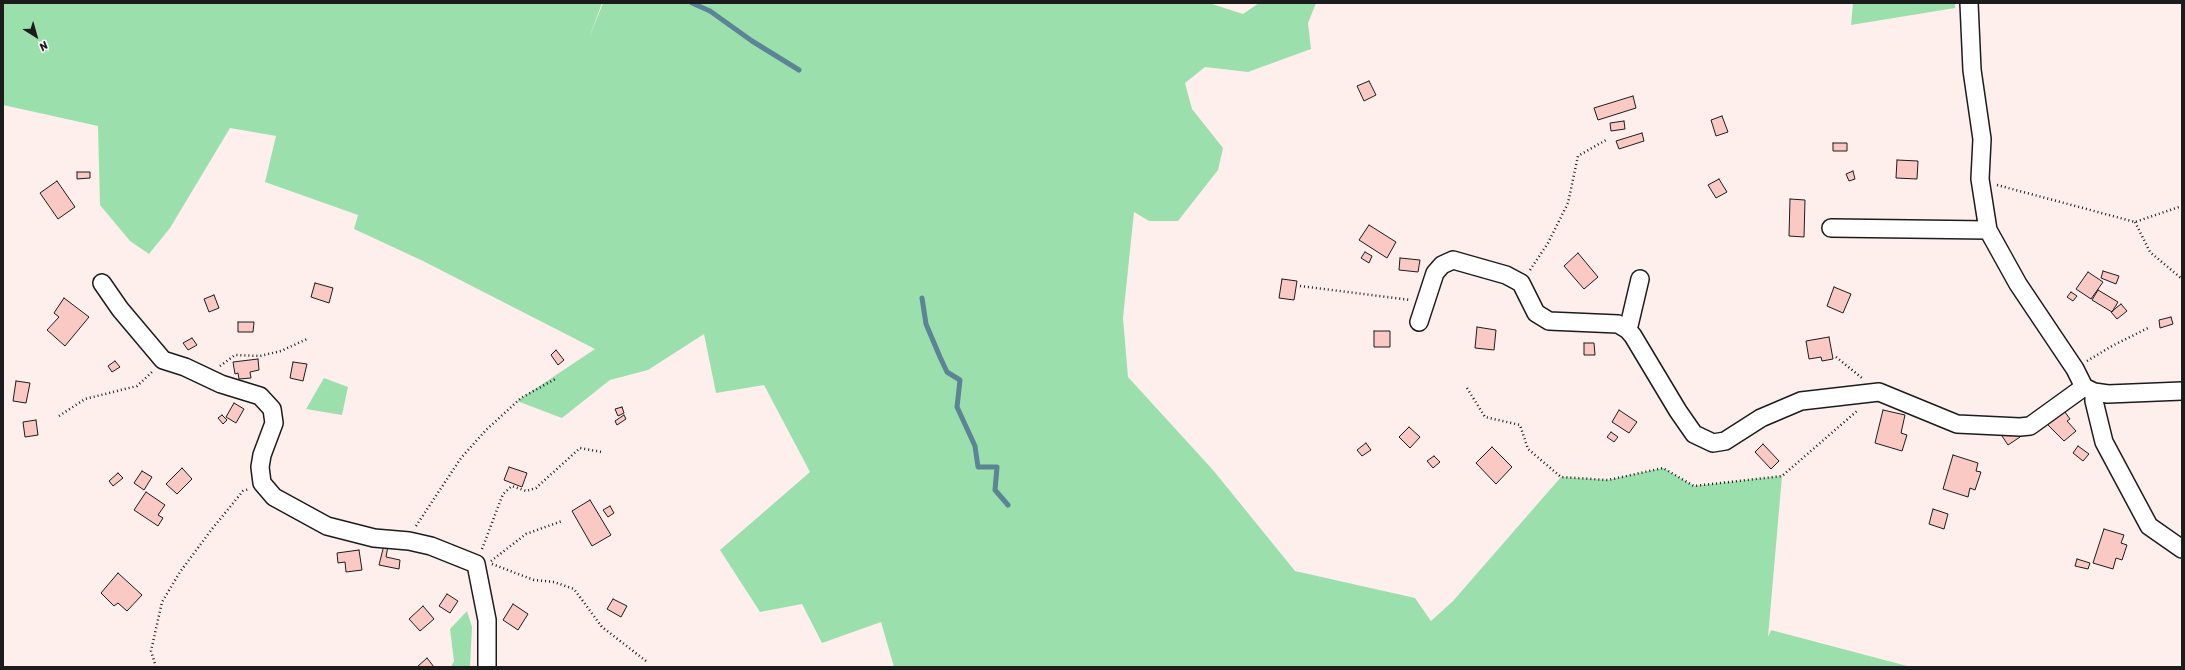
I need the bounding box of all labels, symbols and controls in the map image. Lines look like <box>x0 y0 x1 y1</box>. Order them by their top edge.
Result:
north arrow <box>16 16 56 56</box>
text: N <box>35 36 52 56</box>

